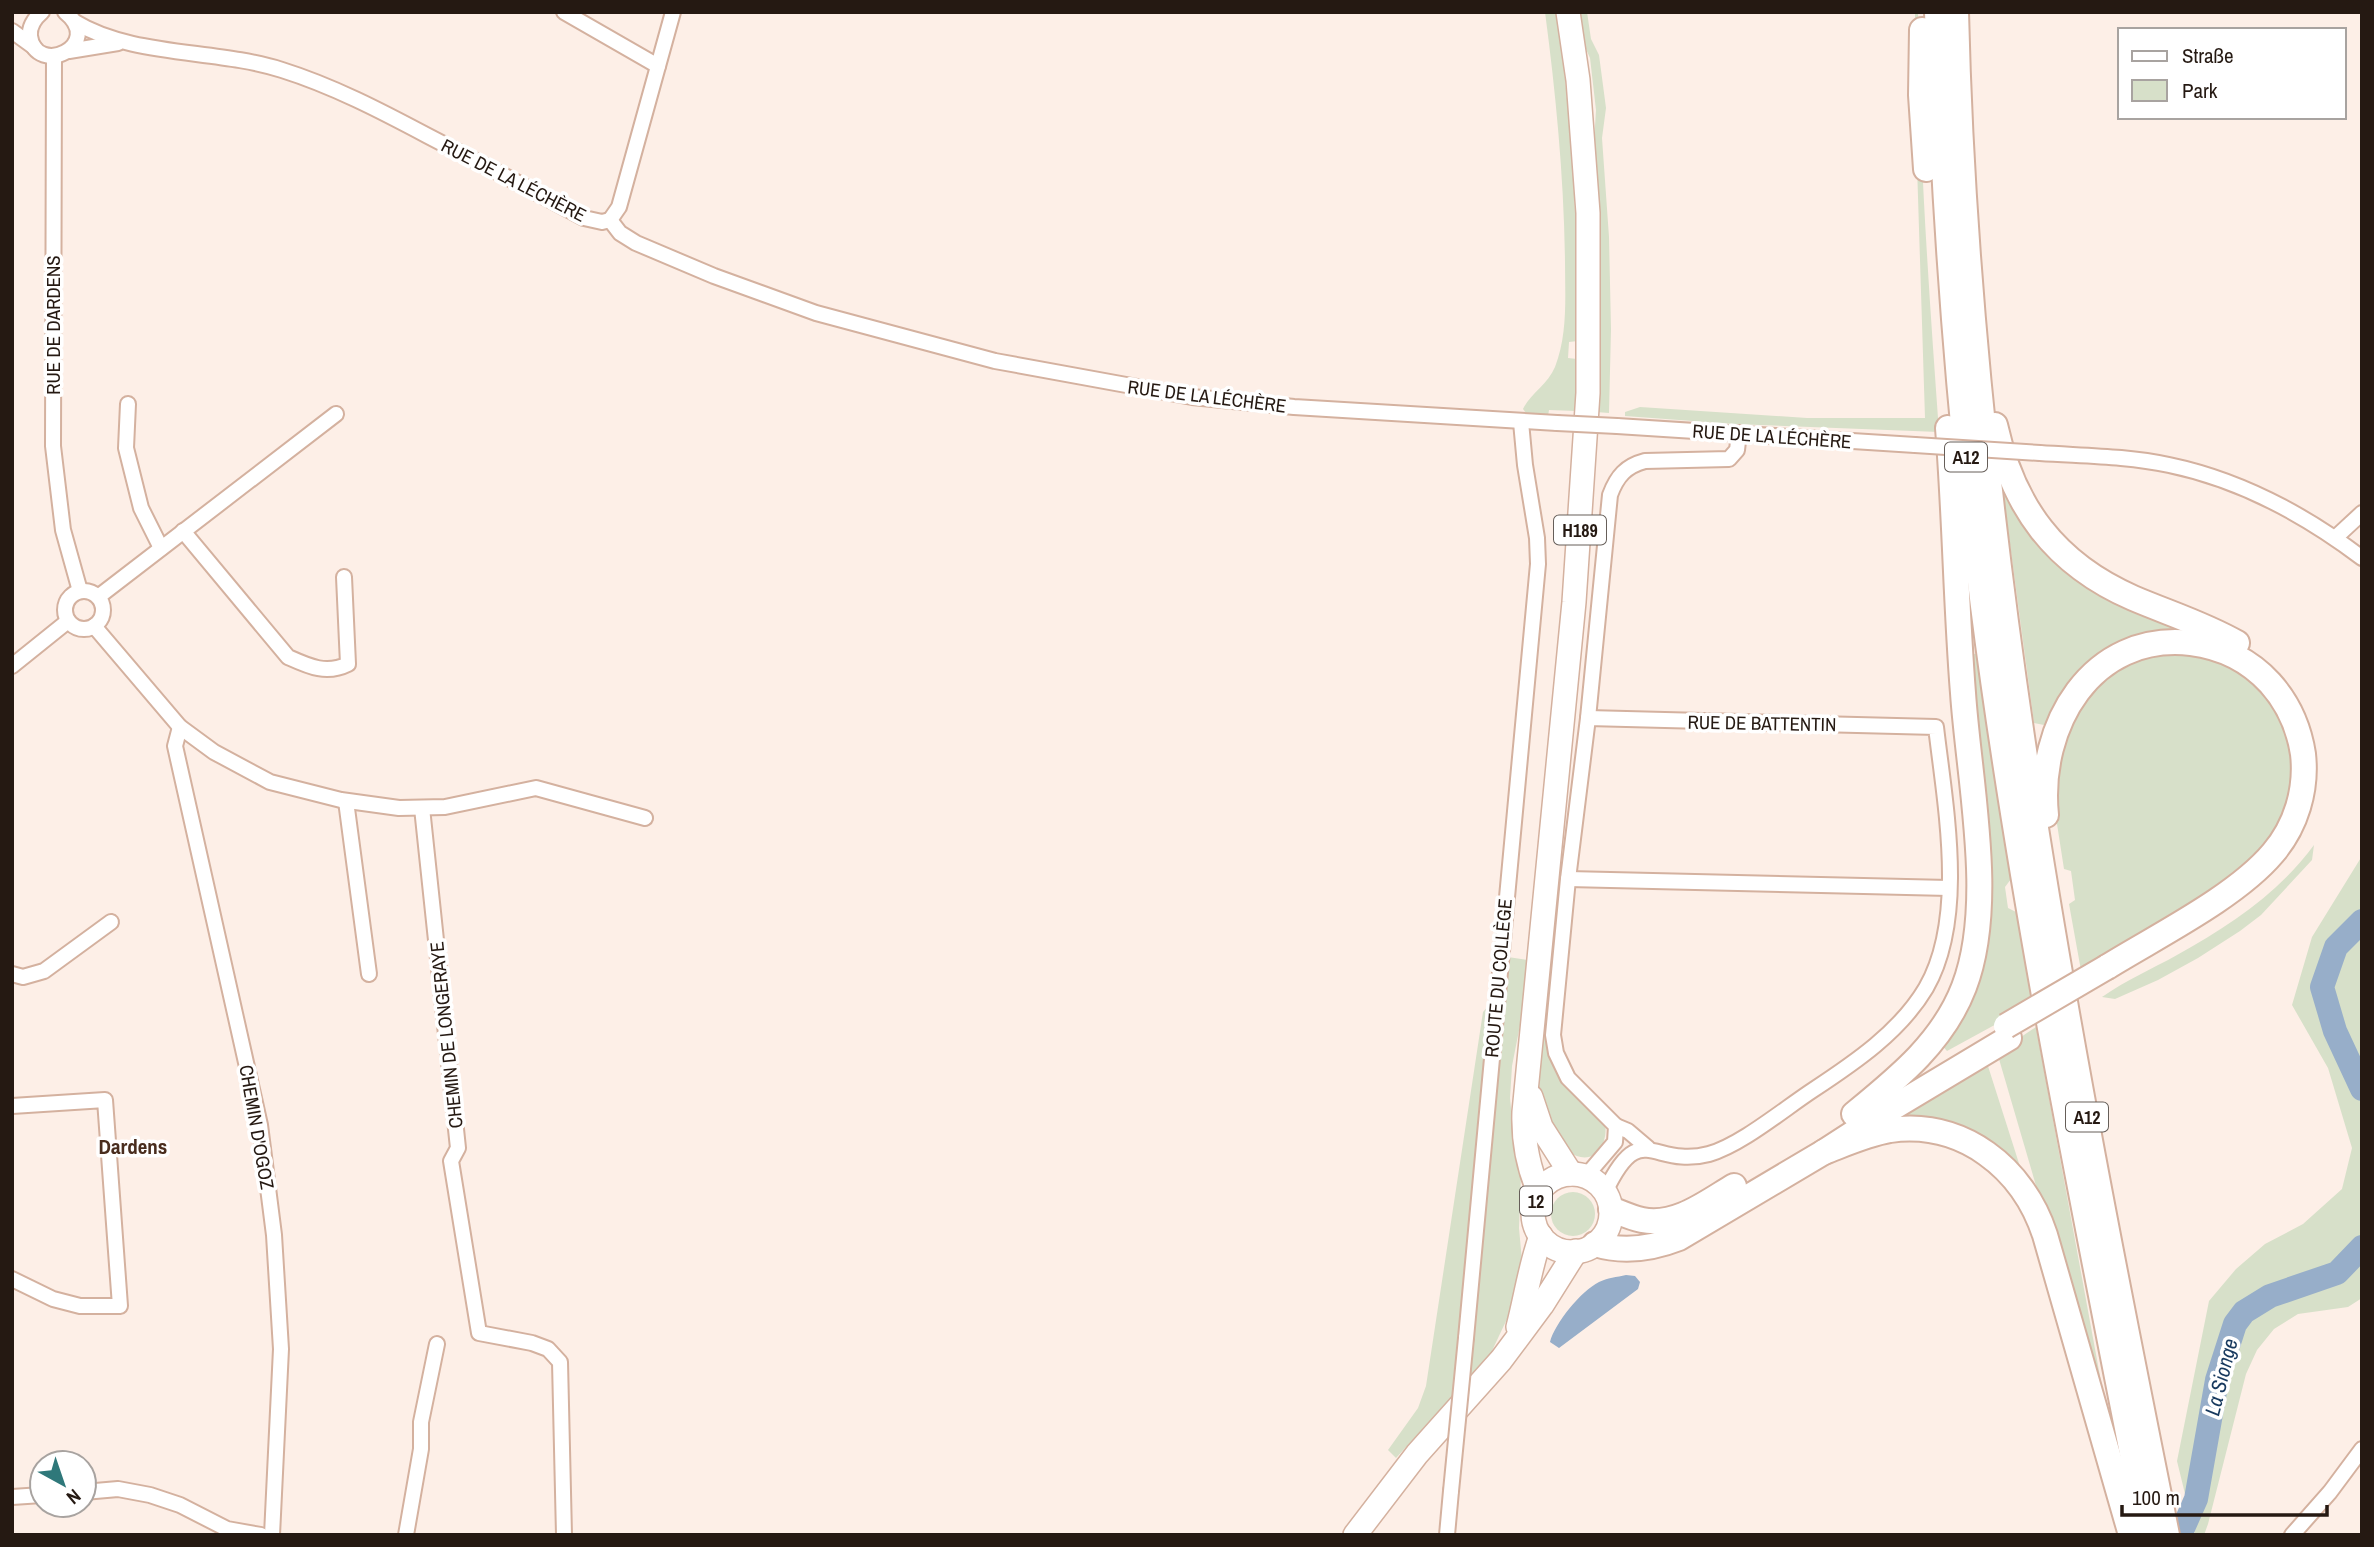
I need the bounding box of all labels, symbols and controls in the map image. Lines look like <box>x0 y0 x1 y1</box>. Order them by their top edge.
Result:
legend <box>2118 28 2346 119</box>
text: Straße <box>2182 41 2234 70</box>
text: Park <box>2182 76 2218 105</box>
street label: RUE DE LA LÉCHÈRE <box>437 132 591 228</box>
street label: RUE DE DARDENS <box>40 255 66 395</box>
street label: RUE DE LA LÉCHÈRE <box>1126 373 1288 419</box>
street label: RUE DE LA LÉCHÈRE <box>1692 417 1852 455</box>
road number: A12 <box>1945 443 1987 472</box>
road number: H189 <box>1554 516 1606 544</box>
street label: RUE DE BATTENTIN <box>1687 709 1837 737</box>
street label: ROUTE DU COLLÈGE <box>1478 898 1518 1058</box>
street label: CHEMIN DE LONGERAYE <box>423 940 469 1130</box>
street label: CHEMIN D'OGOZ <box>233 1063 281 1192</box>
road number: A12 <box>2066 1102 2108 1132</box>
district label: Dardens <box>99 1132 167 1161</box>
road number: 12 <box>1520 1186 1552 1216</box>
water label: La Sionge <box>2197 1335 2245 1419</box>
north arrow <box>28 1449 98 1519</box>
scale bar <box>2122 1474 2327 1518</box>
text: N <box>61 1483 87 1511</box>
text: 100 m <box>2132 1483 2180 1512</box>

